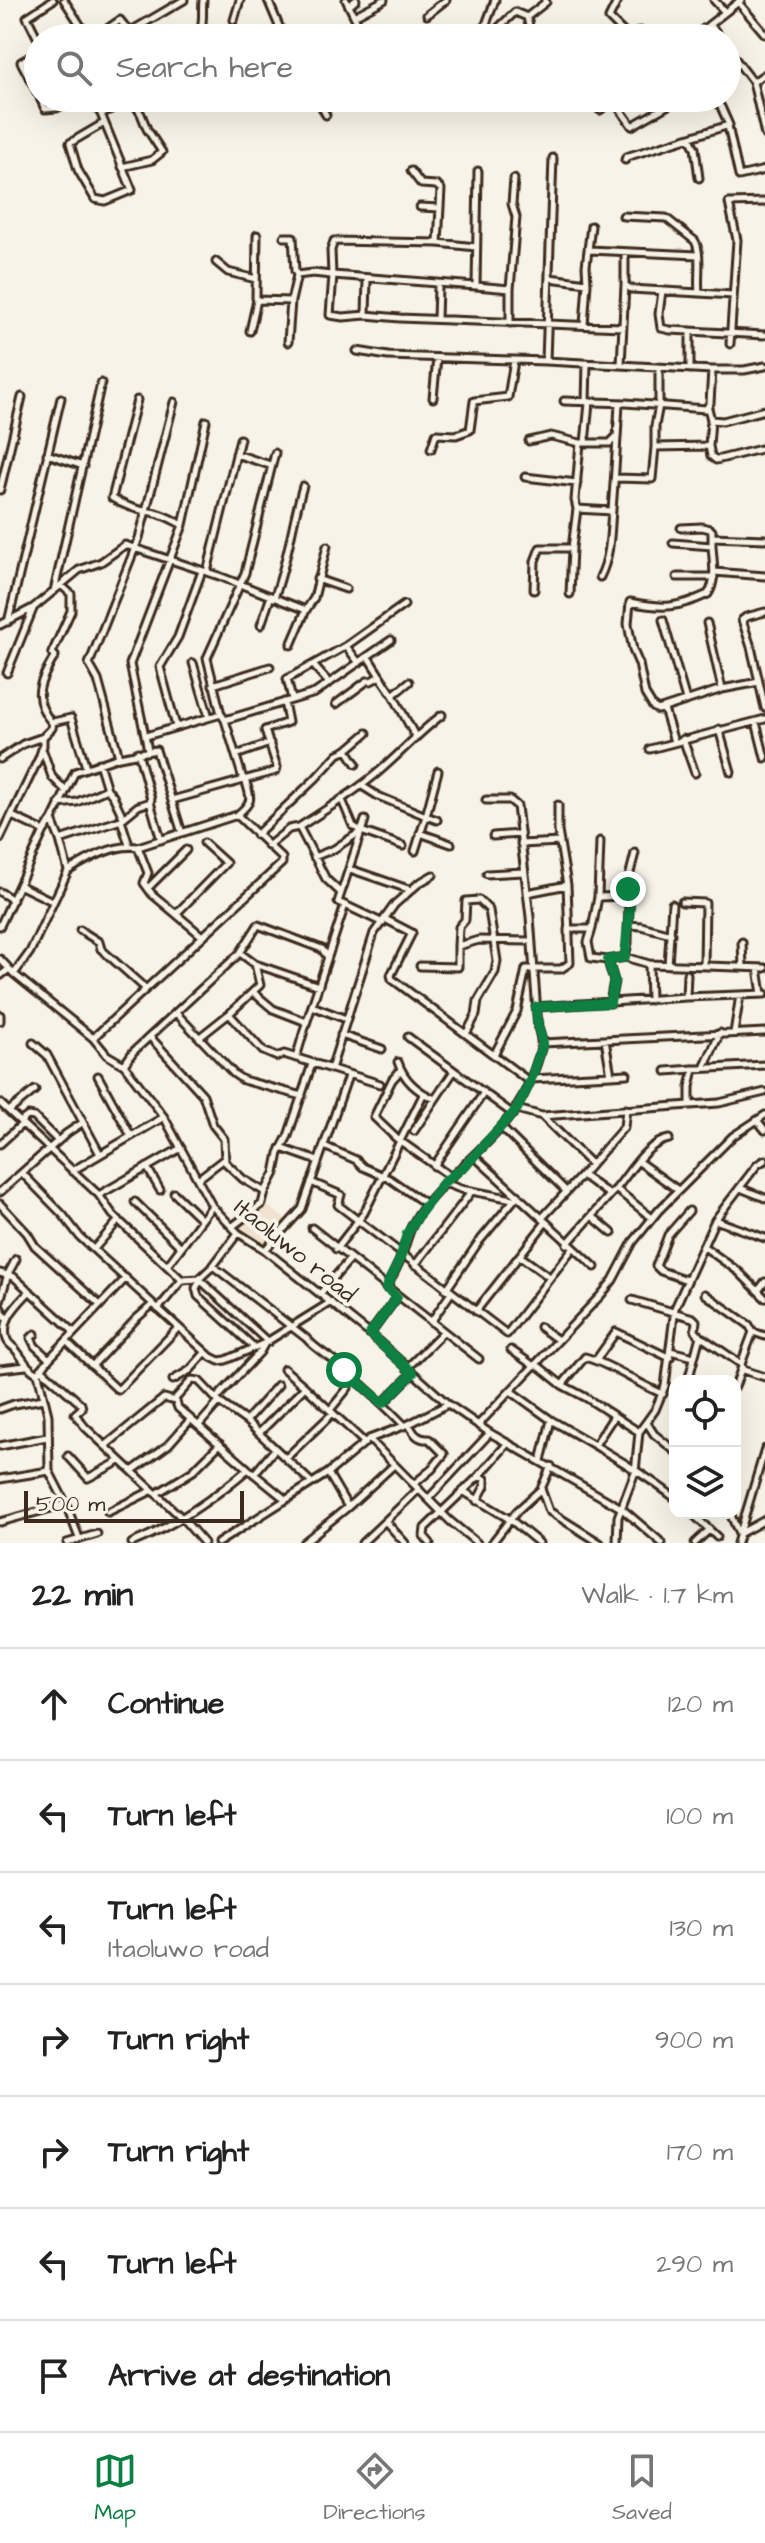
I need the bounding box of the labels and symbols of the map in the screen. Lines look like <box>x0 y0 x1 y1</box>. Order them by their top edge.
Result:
route end <box>610 871 646 907</box>
street label: Itaoluwo road <box>226 1191 364 1311</box>
route start <box>326 1352 362 1388</box>
scale bar <box>24 1487 244 1523</box>

